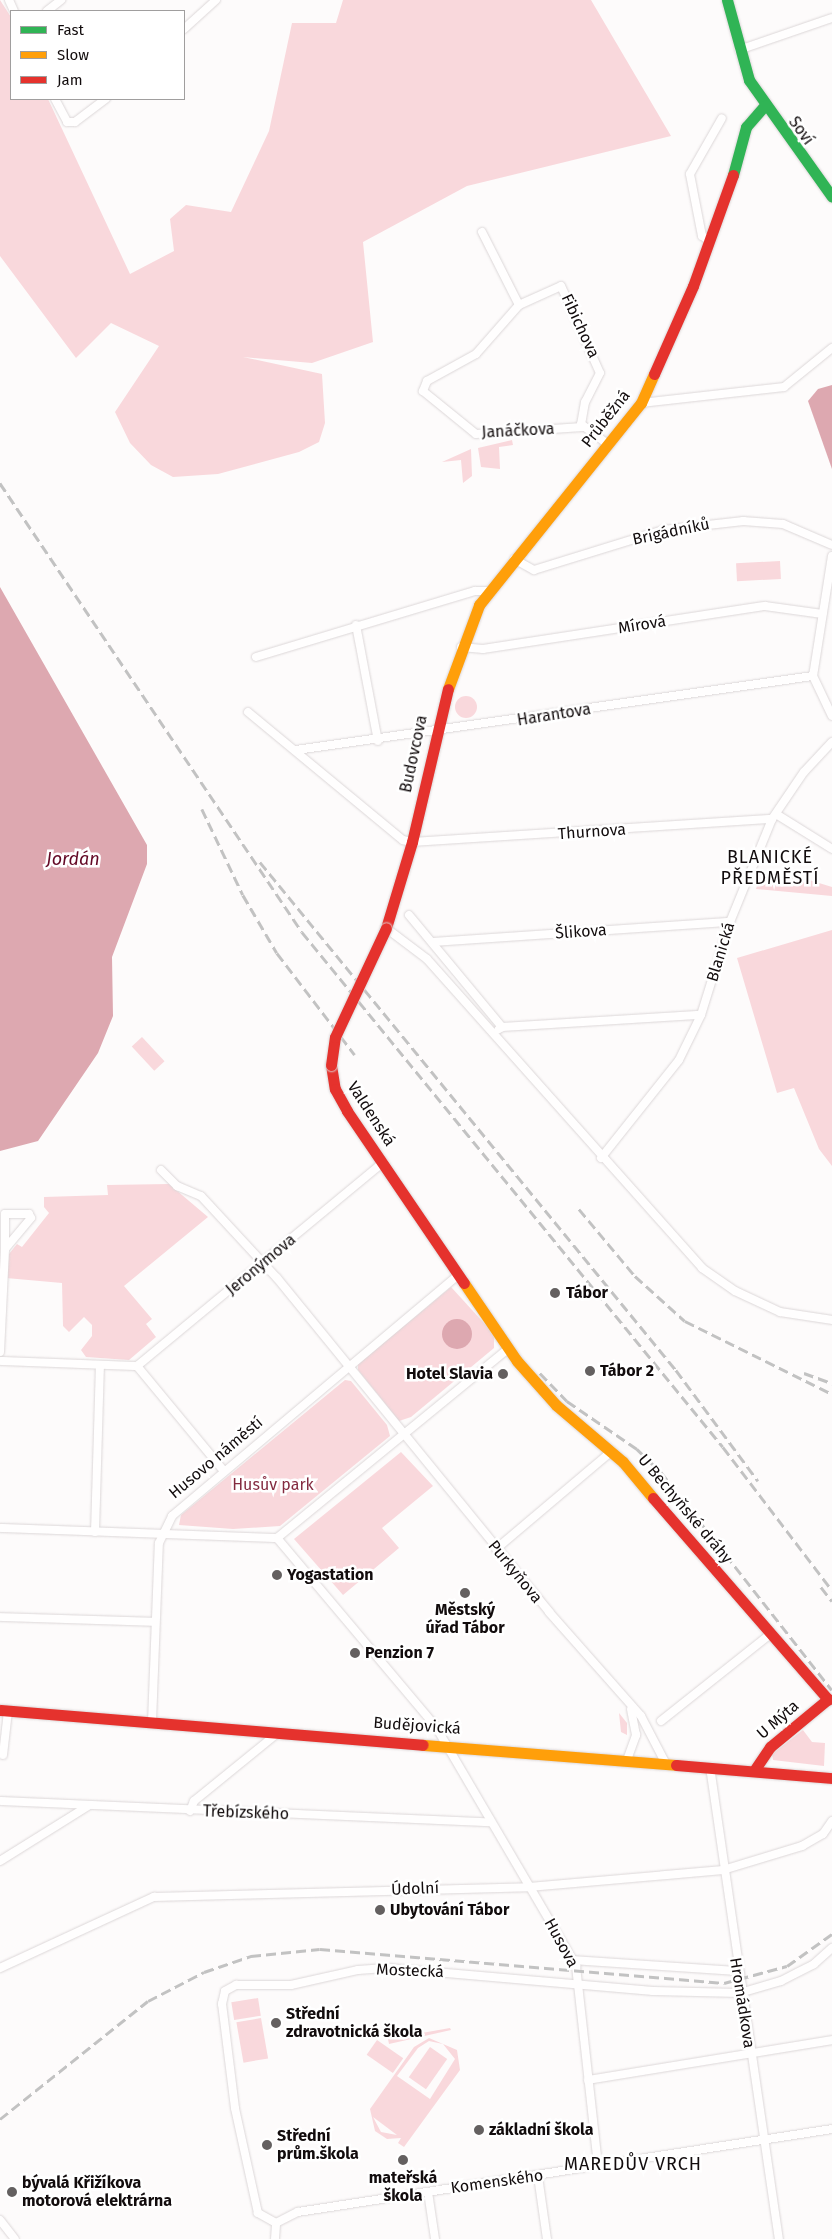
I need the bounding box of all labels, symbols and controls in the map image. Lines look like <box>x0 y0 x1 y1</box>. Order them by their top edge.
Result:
legend <box>10 10 185 100</box>
text: Fast <box>57 21 84 39</box>
text: Slow <box>57 46 89 64</box>
text: Jam <box>57 71 83 89</box>
street label: Soví <box>784 113 818 149</box>
street label: Fibichova <box>557 291 603 361</box>
street label: Průběžná <box>578 386 634 452</box>
street label: Janáčkova <box>481 420 555 442</box>
street label: Brigádníků <box>631 514 711 550</box>
street label: Mírová <box>617 612 667 638</box>
street label: Harantova <box>516 700 592 730</box>
street label: Budovcova <box>396 714 432 794</box>
street label: Thurnova <box>557 820 627 844</box>
district label: BLANICKÉ PŘEDMĚSTÍ <box>719 847 821 890</box>
water label: Jordán <box>46 848 100 870</box>
street label: Blanická <box>703 920 739 984</box>
street label: Šlikova <box>555 921 607 943</box>
street label: Valdenská <box>343 1078 399 1150</box>
street label: Jeronýmova <box>222 1230 300 1300</box>
place label: Tábor <box>566 1283 608 1303</box>
marker: Tábor <box>548 1286 562 1300</box>
place label: Tábor 2 <box>600 1361 654 1381</box>
place label: Hotel Slavia <box>406 1364 493 1384</box>
marker: Tábor 2 <box>584 1365 596 1377</box>
marker: Hotel Slavia <box>497 1368 509 1380</box>
street label: Husovo náměstí <box>165 1413 267 1503</box>
street label: U Bechyňské dráhy <box>634 1450 736 1568</box>
park label: Husův park <box>232 1475 314 1495</box>
street label: Purkyňova <box>484 1537 546 1607</box>
place label: Yogastation <box>287 1565 374 1585</box>
marker: Yogastation <box>271 1569 283 1581</box>
marker: Městský úřad Tábor <box>459 1587 471 1599</box>
place label: Městský úřad Tábor <box>425 1600 505 1638</box>
place label: Penzion 7 <box>365 1643 434 1663</box>
marker: Penzion 7 <box>349 1647 361 1659</box>
street label: U Mýta <box>753 1697 803 1743</box>
street label: Budějovická <box>373 1713 461 1739</box>
street label: Třebízského <box>203 1802 289 1824</box>
street label: Údolní <box>391 1879 439 1899</box>
place label: Ubytování Tábor <box>390 1900 509 1920</box>
marker: Ubytování Tábor <box>374 1904 386 1916</box>
street label: Husova <box>540 1915 582 1971</box>
street label: Hromádkova <box>725 1956 759 2050</box>
street label: Mostecká <box>376 1960 444 1982</box>
place label: Střední zdravotnická škola <box>286 2004 422 2042</box>
marker: Střední zdravotnická škola <box>270 2017 282 2029</box>
place label: základní škola <box>489 2120 593 2140</box>
marker: základní škola <box>473 2124 485 2136</box>
place label: Střední prům.škola <box>277 2126 359 2164</box>
marker: Střední prům.škola <box>261 2139 273 2151</box>
district label: MAREDŮV VRCH <box>562 2153 704 2175</box>
marker: mateřská škola <box>397 2154 409 2166</box>
street label: Komenského <box>449 2166 545 2198</box>
place label: mateřská škola <box>369 2168 437 2206</box>
place label: bývalá Křižíkova motorová elektrárna <box>22 2173 172 2211</box>
marker: bývalá Křižíkova motorová elektrárna <box>6 2186 18 2198</box>

